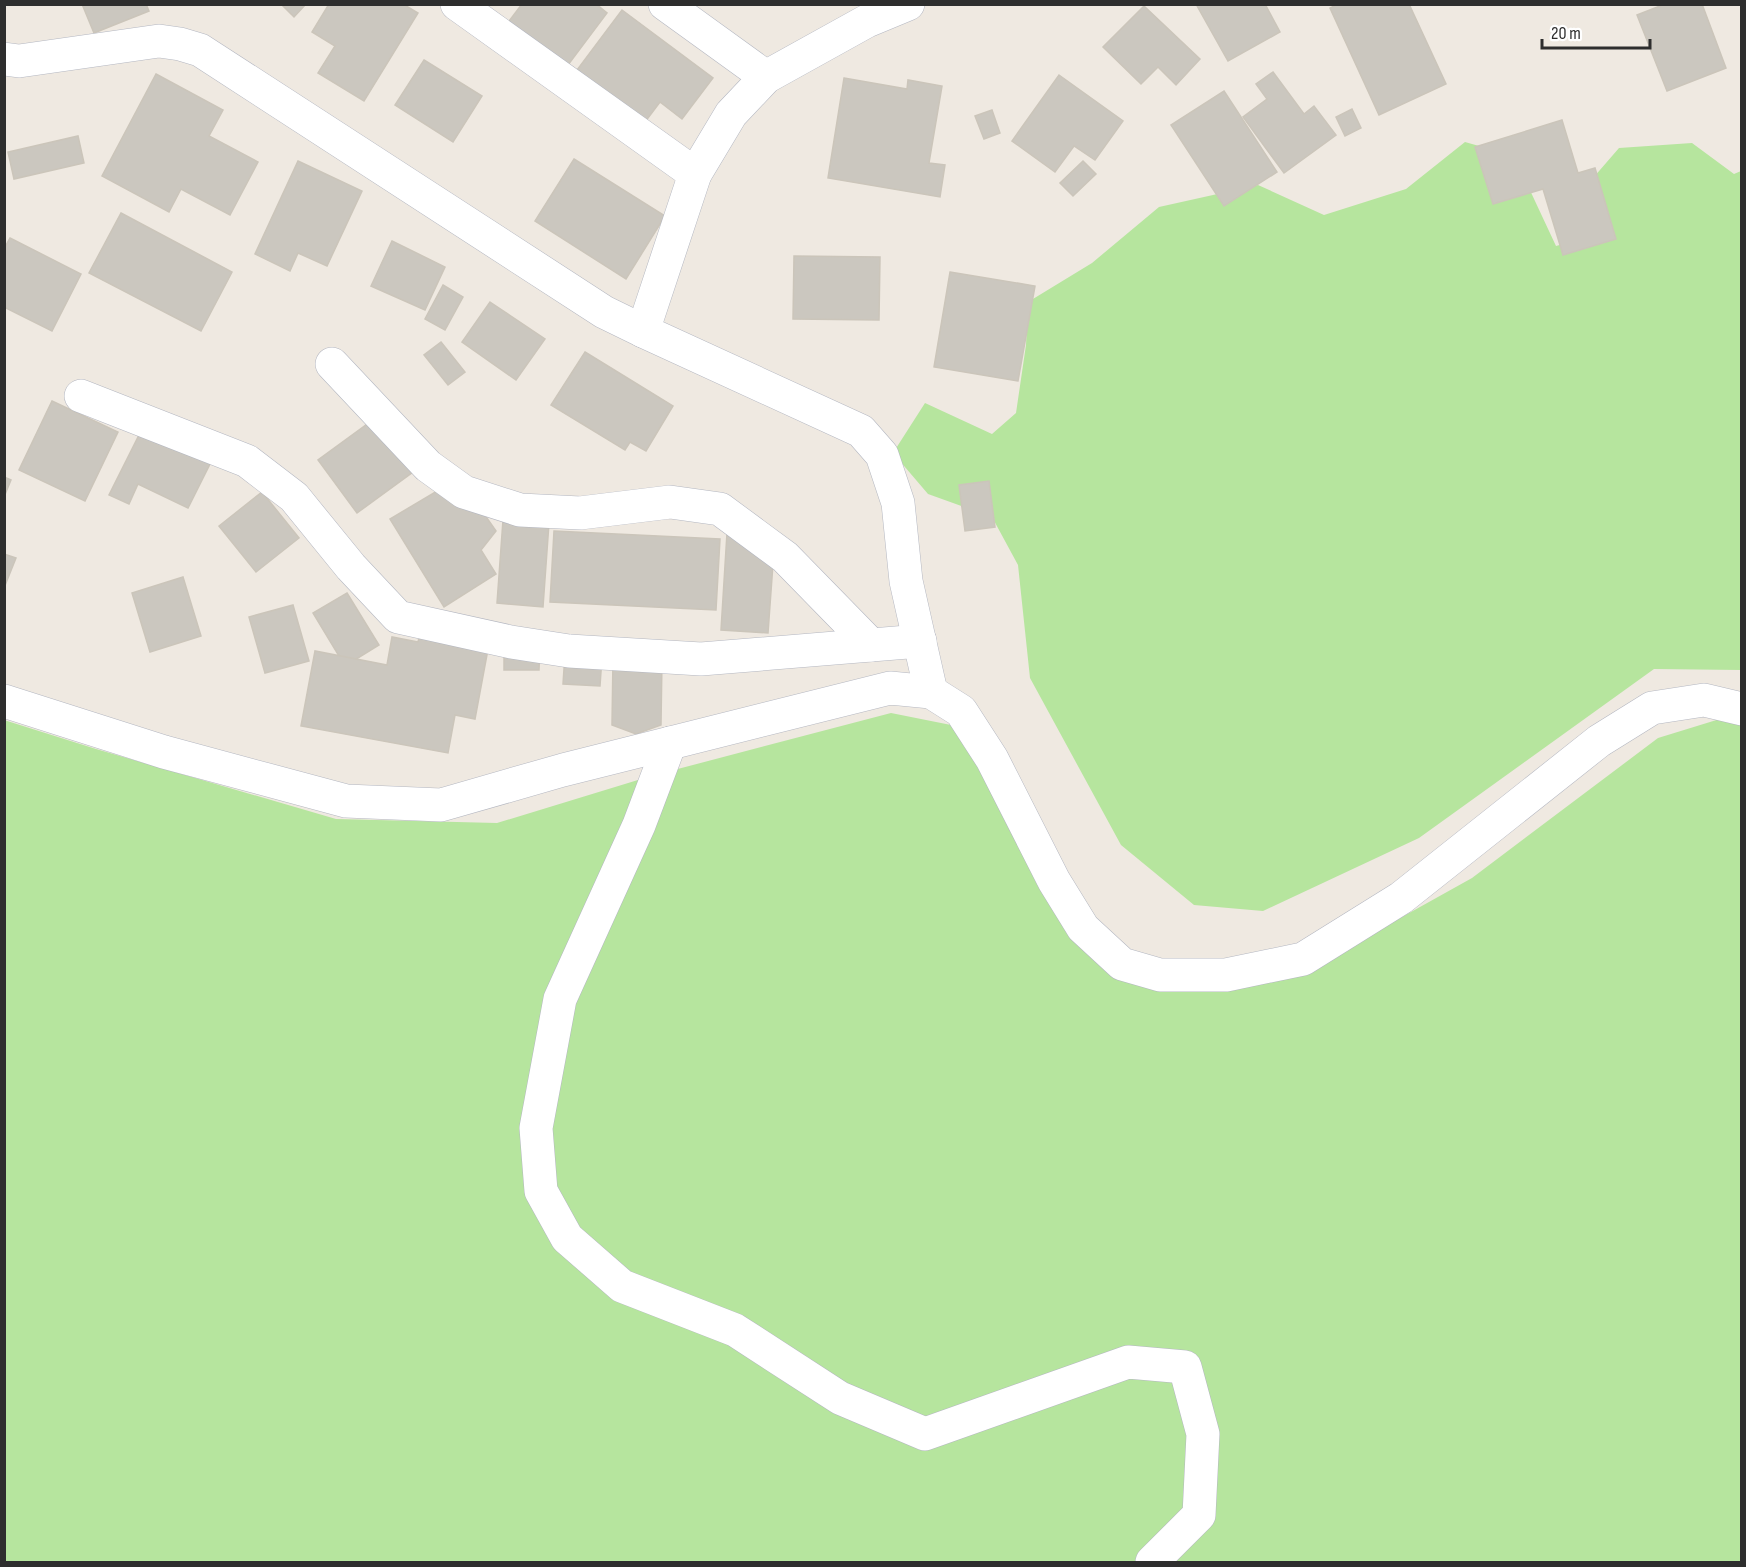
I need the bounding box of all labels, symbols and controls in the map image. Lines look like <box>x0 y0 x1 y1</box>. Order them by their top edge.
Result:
scale bar <box>1542 12 1650 50</box>
text: 20 m <box>1551 23 1581 44</box>

